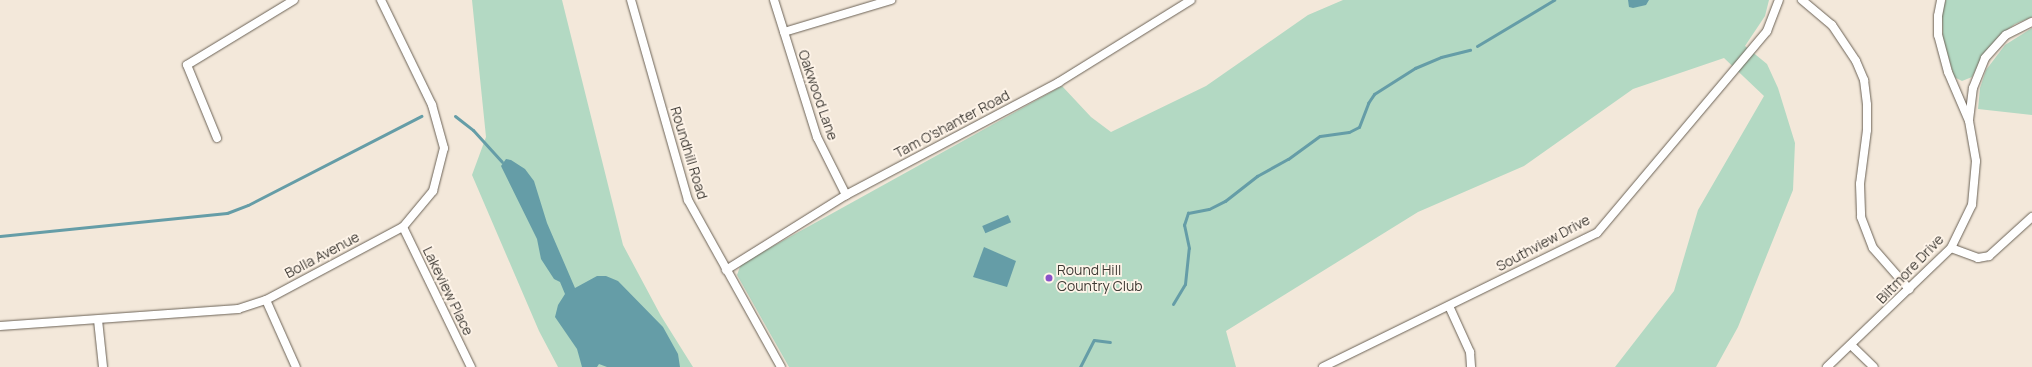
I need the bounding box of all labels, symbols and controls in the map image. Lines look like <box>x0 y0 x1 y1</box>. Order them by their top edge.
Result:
street label: Oakwood Lane <box>795 48 841 142</box>
street label: Tam O'shanter Road <box>891 87 1013 161</box>
street label: Roundhill Road <box>667 105 711 201</box>
street label: Southview Drive <box>1493 211 1593 275</box>
street label: Bolla Avenue <box>282 228 362 282</box>
street label: Biltmore Drive <box>1873 231 1947 307</box>
street label: Lakeview Place <box>419 244 477 338</box>
place label: Round Hill Country Club <box>1057 262 1143 294</box>
marker: Round Hill Country Club <box>1044 273 1054 283</box>

